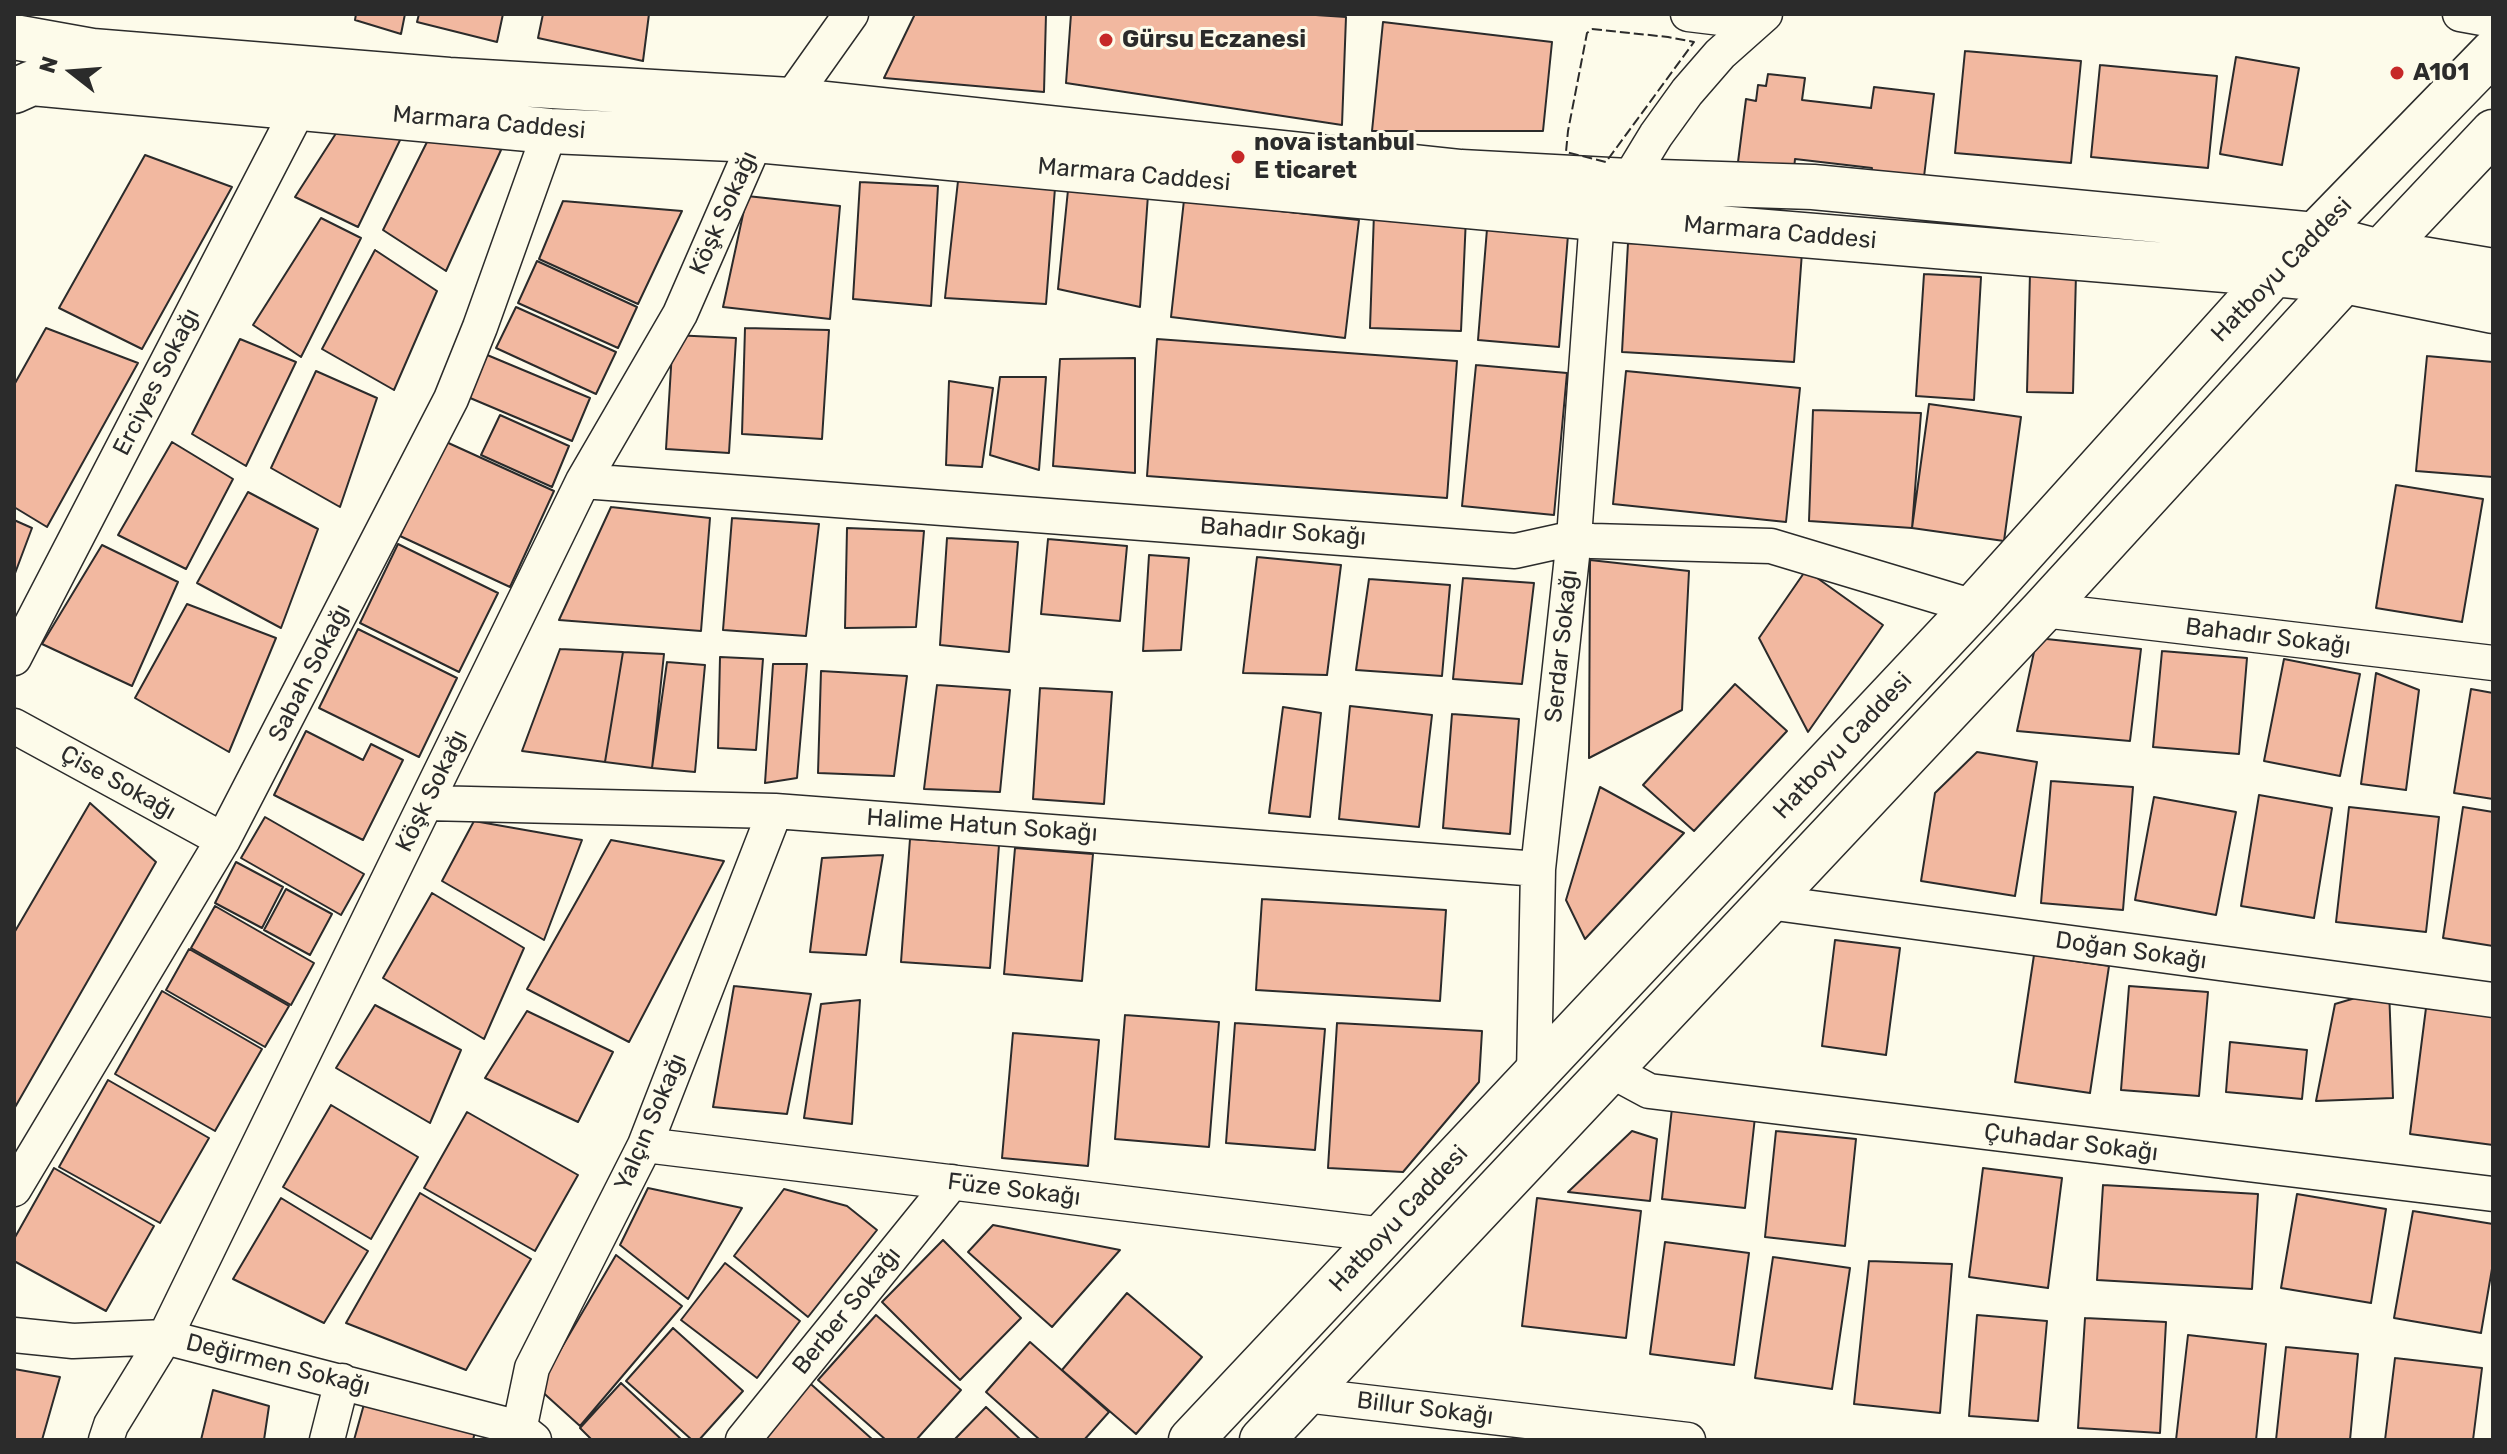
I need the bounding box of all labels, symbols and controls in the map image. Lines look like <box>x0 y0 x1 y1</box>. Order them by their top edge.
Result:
place label: Gürsu Eczanesi <box>1122 26 1306 54</box>
marker: Gürsu Eczanesi <box>1097 31 1115 49</box>
north arrow <box>32 32 112 112</box>
text: N <box>33 53 64 76</box>
place label: A101 <box>2413 59 2469 87</box>
marker: A101 <box>2388 64 2406 82</box>
street label: Marmara Caddesi <box>391 100 587 146</box>
place label: nova istanbul E ticaret <box>1254 129 1415 185</box>
street label: Köşk Sokağı <box>684 147 764 279</box>
marker: nova istanbul E ticaret <box>1229 148 1247 166</box>
street label: Marmara Caddesi <box>1036 152 1232 198</box>
street label: Hatboyu Caddesi <box>2206 192 2358 348</box>
street label: Marmara Caddesi <box>1682 210 1878 256</box>
street label: Erciyes Sokağı <box>108 304 206 460</box>
street label: Bahadır Sokağı <box>1199 512 1367 552</box>
street label: Serdar Sokağı <box>1540 568 1584 724</box>
street label: Sabah Sokağı <box>263 599 357 747</box>
street label: Bahadır Sokağı <box>2184 613 2352 661</box>
street label: Hatboyu Caddesi <box>1768 667 1918 825</box>
street label: Köşk Sokağı <box>390 725 474 857</box>
street label: Çise Sokağı <box>55 739 181 827</box>
street label: Halime Hatun Sokağı <box>866 804 1098 848</box>
street label: Doğan Sokağı <box>2053 926 2209 976</box>
street label: Yalçın Sokağı <box>609 1049 693 1195</box>
street label: Çuhadar Sokağı <box>1982 1118 2160 1168</box>
street label: Hatboyu Caddesi <box>1324 1140 1474 1298</box>
street label: Füze Sokağı <box>946 1168 1082 1212</box>
street label: Berber Sokağı <box>787 1241 907 1381</box>
street label: Değirmen Sokağı <box>183 1328 373 1402</box>
street label: Billur Sokağı <box>1355 1386 1495 1432</box>

